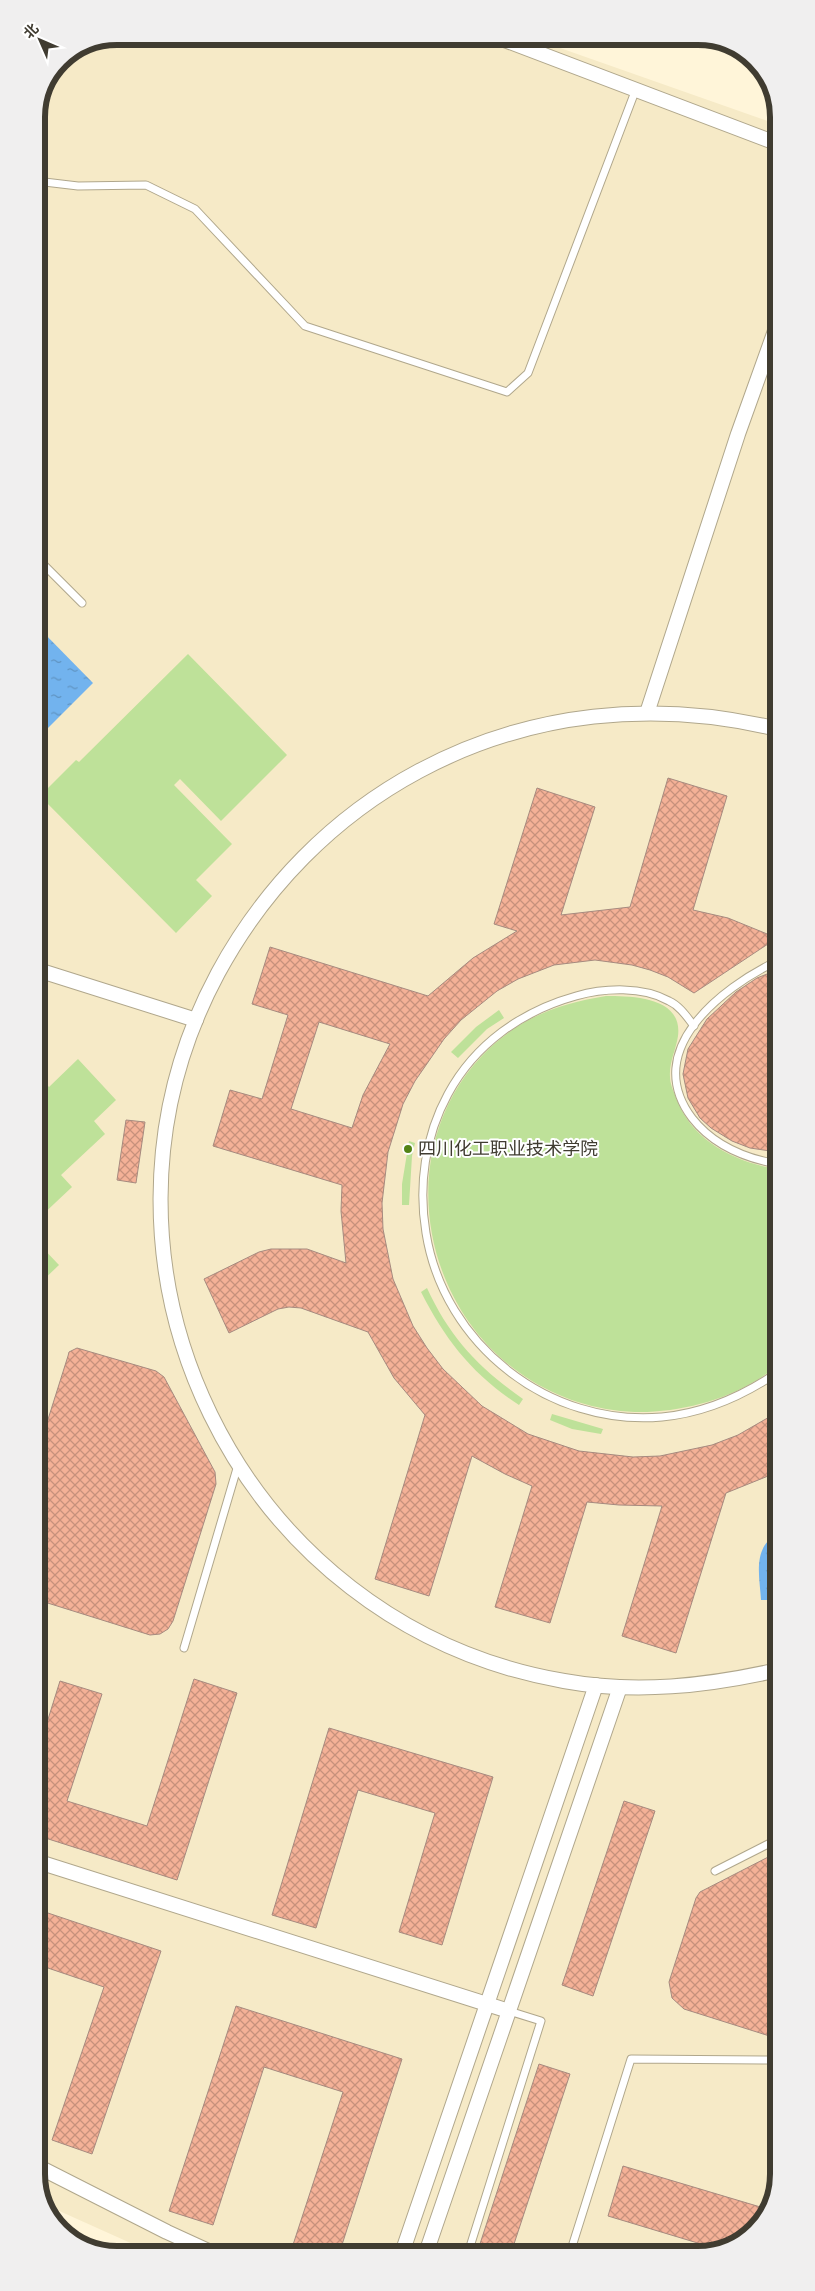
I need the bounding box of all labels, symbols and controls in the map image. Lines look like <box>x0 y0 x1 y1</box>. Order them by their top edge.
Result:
north arrow <box>15 15 65 65</box>
text: 北 <box>20 20 41 41</box>
place label: 四川化工职业技术学院 <box>418 1138 598 1159</box>
marker: 四川化工职业技术学院 <box>402 1143 414 1155</box>

